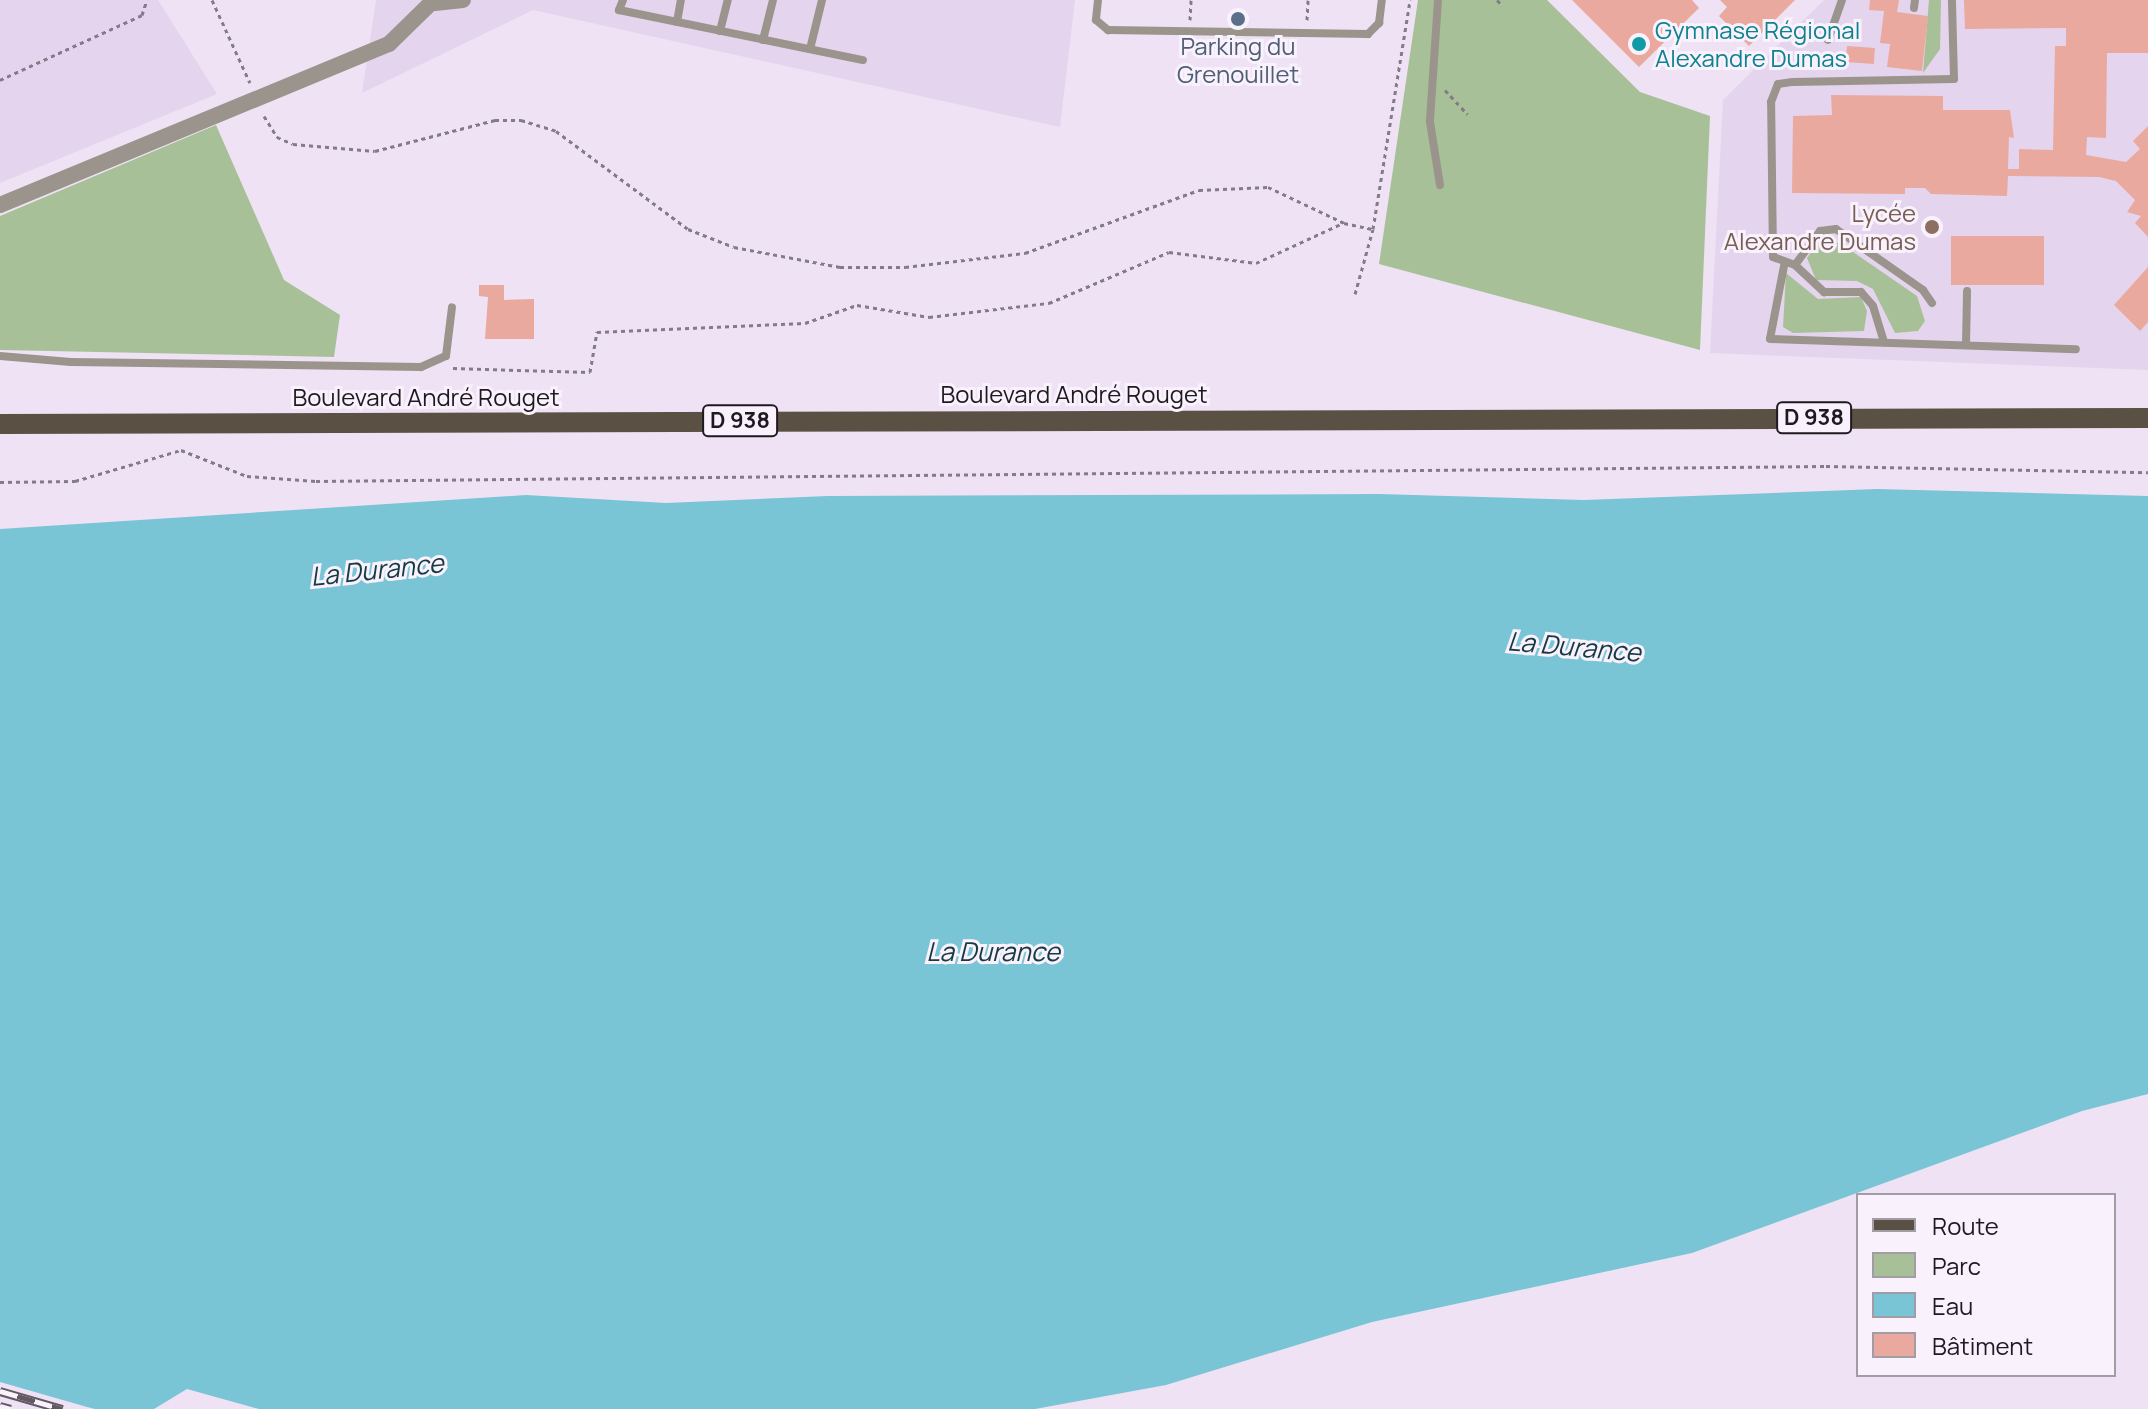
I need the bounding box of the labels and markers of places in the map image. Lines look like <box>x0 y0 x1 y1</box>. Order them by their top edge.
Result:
marker: Parking du Grenouillet <box>1229 10 1247 28</box>
place label: Gymnase Régional Alexandre Dumas <box>1655 16 1860 72</box>
place label: Parking du Grenouillet <box>1177 32 1299 88</box>
marker: Gymnase Régional Alexandre Dumas <box>1630 35 1648 53</box>
place label: Lycée Alexandre Dumas <box>1724 199 1916 255</box>
marker: Lycée Alexandre Dumas <box>1923 218 1941 236</box>

